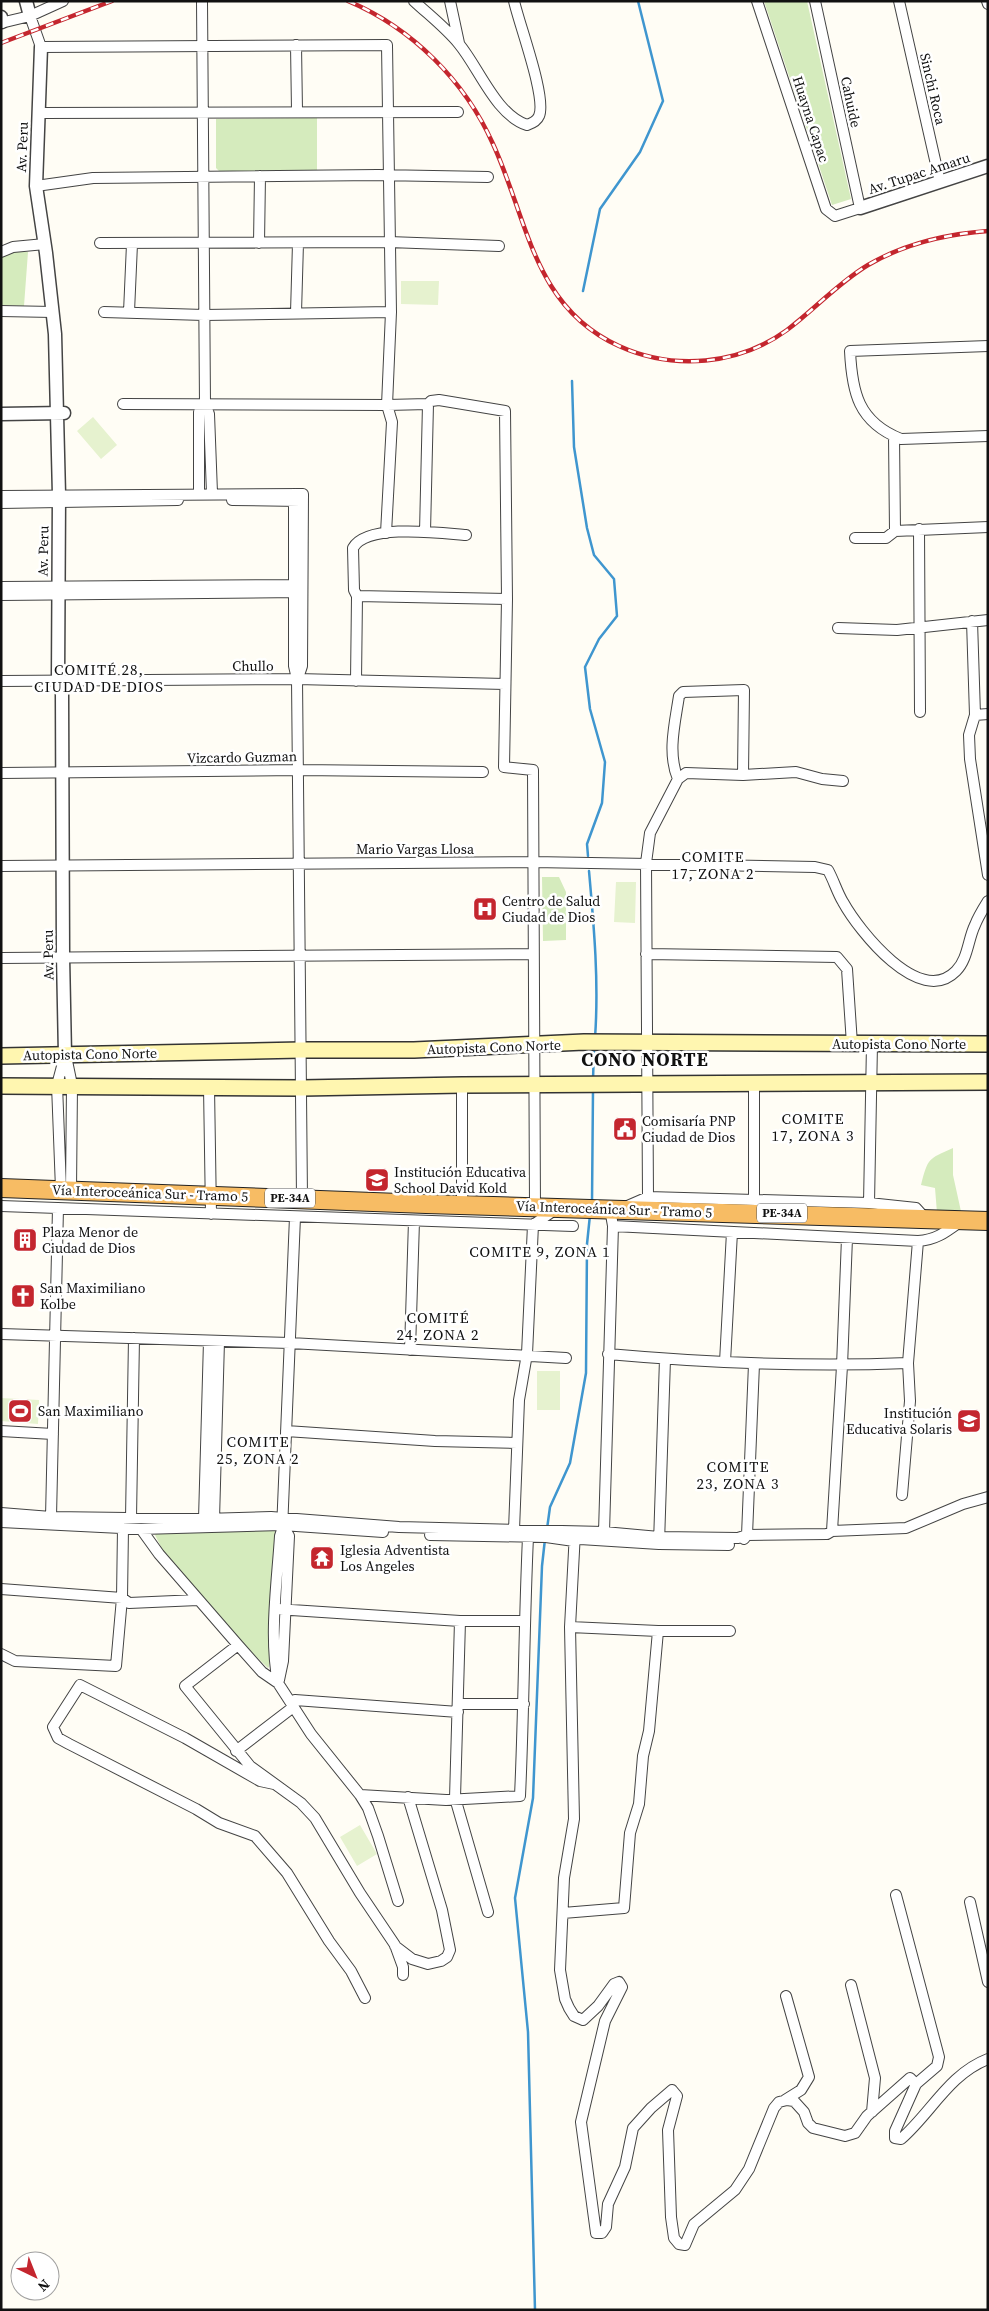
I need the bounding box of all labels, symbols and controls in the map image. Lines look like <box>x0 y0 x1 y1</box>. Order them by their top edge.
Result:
street label: Sinchi Roca <box>915 51 951 128</box>
street label: Huayna Capac <box>788 73 834 165</box>
street label: Cahuide <box>836 75 866 129</box>
street label: Av. Peru <box>11 121 33 173</box>
street label: Av. Tupac Amaru <box>865 147 973 199</box>
street label: Av. Peru <box>33 525 53 577</box>
street label: Chullo <box>232 656 274 676</box>
district label: COMITÉ 28, CIUDAD DE DIOS <box>34 659 164 697</box>
street label: Vizcardo Guzman <box>187 746 298 768</box>
street label: Mario Vargas Llosa <box>356 839 475 859</box>
district label: COMITE 17, ZONA 2 <box>672 846 754 884</box>
place label: Centro de Salud Ciudad de Dios <box>502 891 600 927</box>
hospital icon: Centro de Salud Ciudad de Dios <box>472 896 498 922</box>
street label: Av. Peru <box>38 929 58 981</box>
street label: Autopista Cono Norte <box>832 1034 966 1054</box>
street label: Autopista Cono Norte <box>427 1035 561 1059</box>
street label: Autopista Cono Norte <box>23 1043 157 1065</box>
district label: CONO NORTE <box>581 1046 709 1072</box>
district label: COMITE 17, ZONA 3 <box>772 1108 854 1146</box>
place label: Comisaría PNP Ciudad de Dios <box>642 1111 736 1147</box>
public building icon: Comisaría PNP Ciudad de Dios <box>612 1116 638 1142</box>
place label: Institución Educativa School David Kold <box>394 1162 527 1198</box>
school or university icon: Institución Educativa School David Kold <box>364 1167 390 1193</box>
street label: Vía Interoceánica Sur - Tramo 5 <box>52 1180 248 1206</box>
road number: PE-34A <box>265 1188 315 1208</box>
street label: Vía Interoceánica Sur - Tramo 5 <box>516 1196 712 1222</box>
road number: PE-34A <box>757 1204 807 1222</box>
place label: Plaza Menor de Ciudad de Dios <box>42 1222 138 1258</box>
building icon: Plaza Menor de Ciudad de Dios <box>12 1227 38 1253</box>
district label: COMITE 9, ZONA 1 <box>469 1241 611 1262</box>
place label: San Maximiliano Kolbe <box>40 1278 146 1314</box>
church icon: San Maximiliano Kolbe <box>10 1283 36 1309</box>
district label: COMITÉ 24, ZONA 2 <box>397 1307 479 1345</box>
sports icon: San Maximiliano <box>7 1398 33 1424</box>
place label: San Maximiliano <box>38 1401 144 1421</box>
place label: Institución Educativa Solaris <box>846 1403 953 1439</box>
school or university icon: Institución Educativa Solaris <box>956 1408 982 1434</box>
district label: COMITE 25, ZONA 2 <box>217 1431 299 1469</box>
district label: COMITE 23, ZONA 3 <box>697 1456 779 1494</box>
place label: Iglesia Adventista Los Angeles <box>340 1540 450 1576</box>
temple icon: Iglesia Adventista Los Angeles <box>309 1545 335 1571</box>
north arrow <box>10 2251 60 2301</box>
text: N <box>33 2275 54 2296</box>

